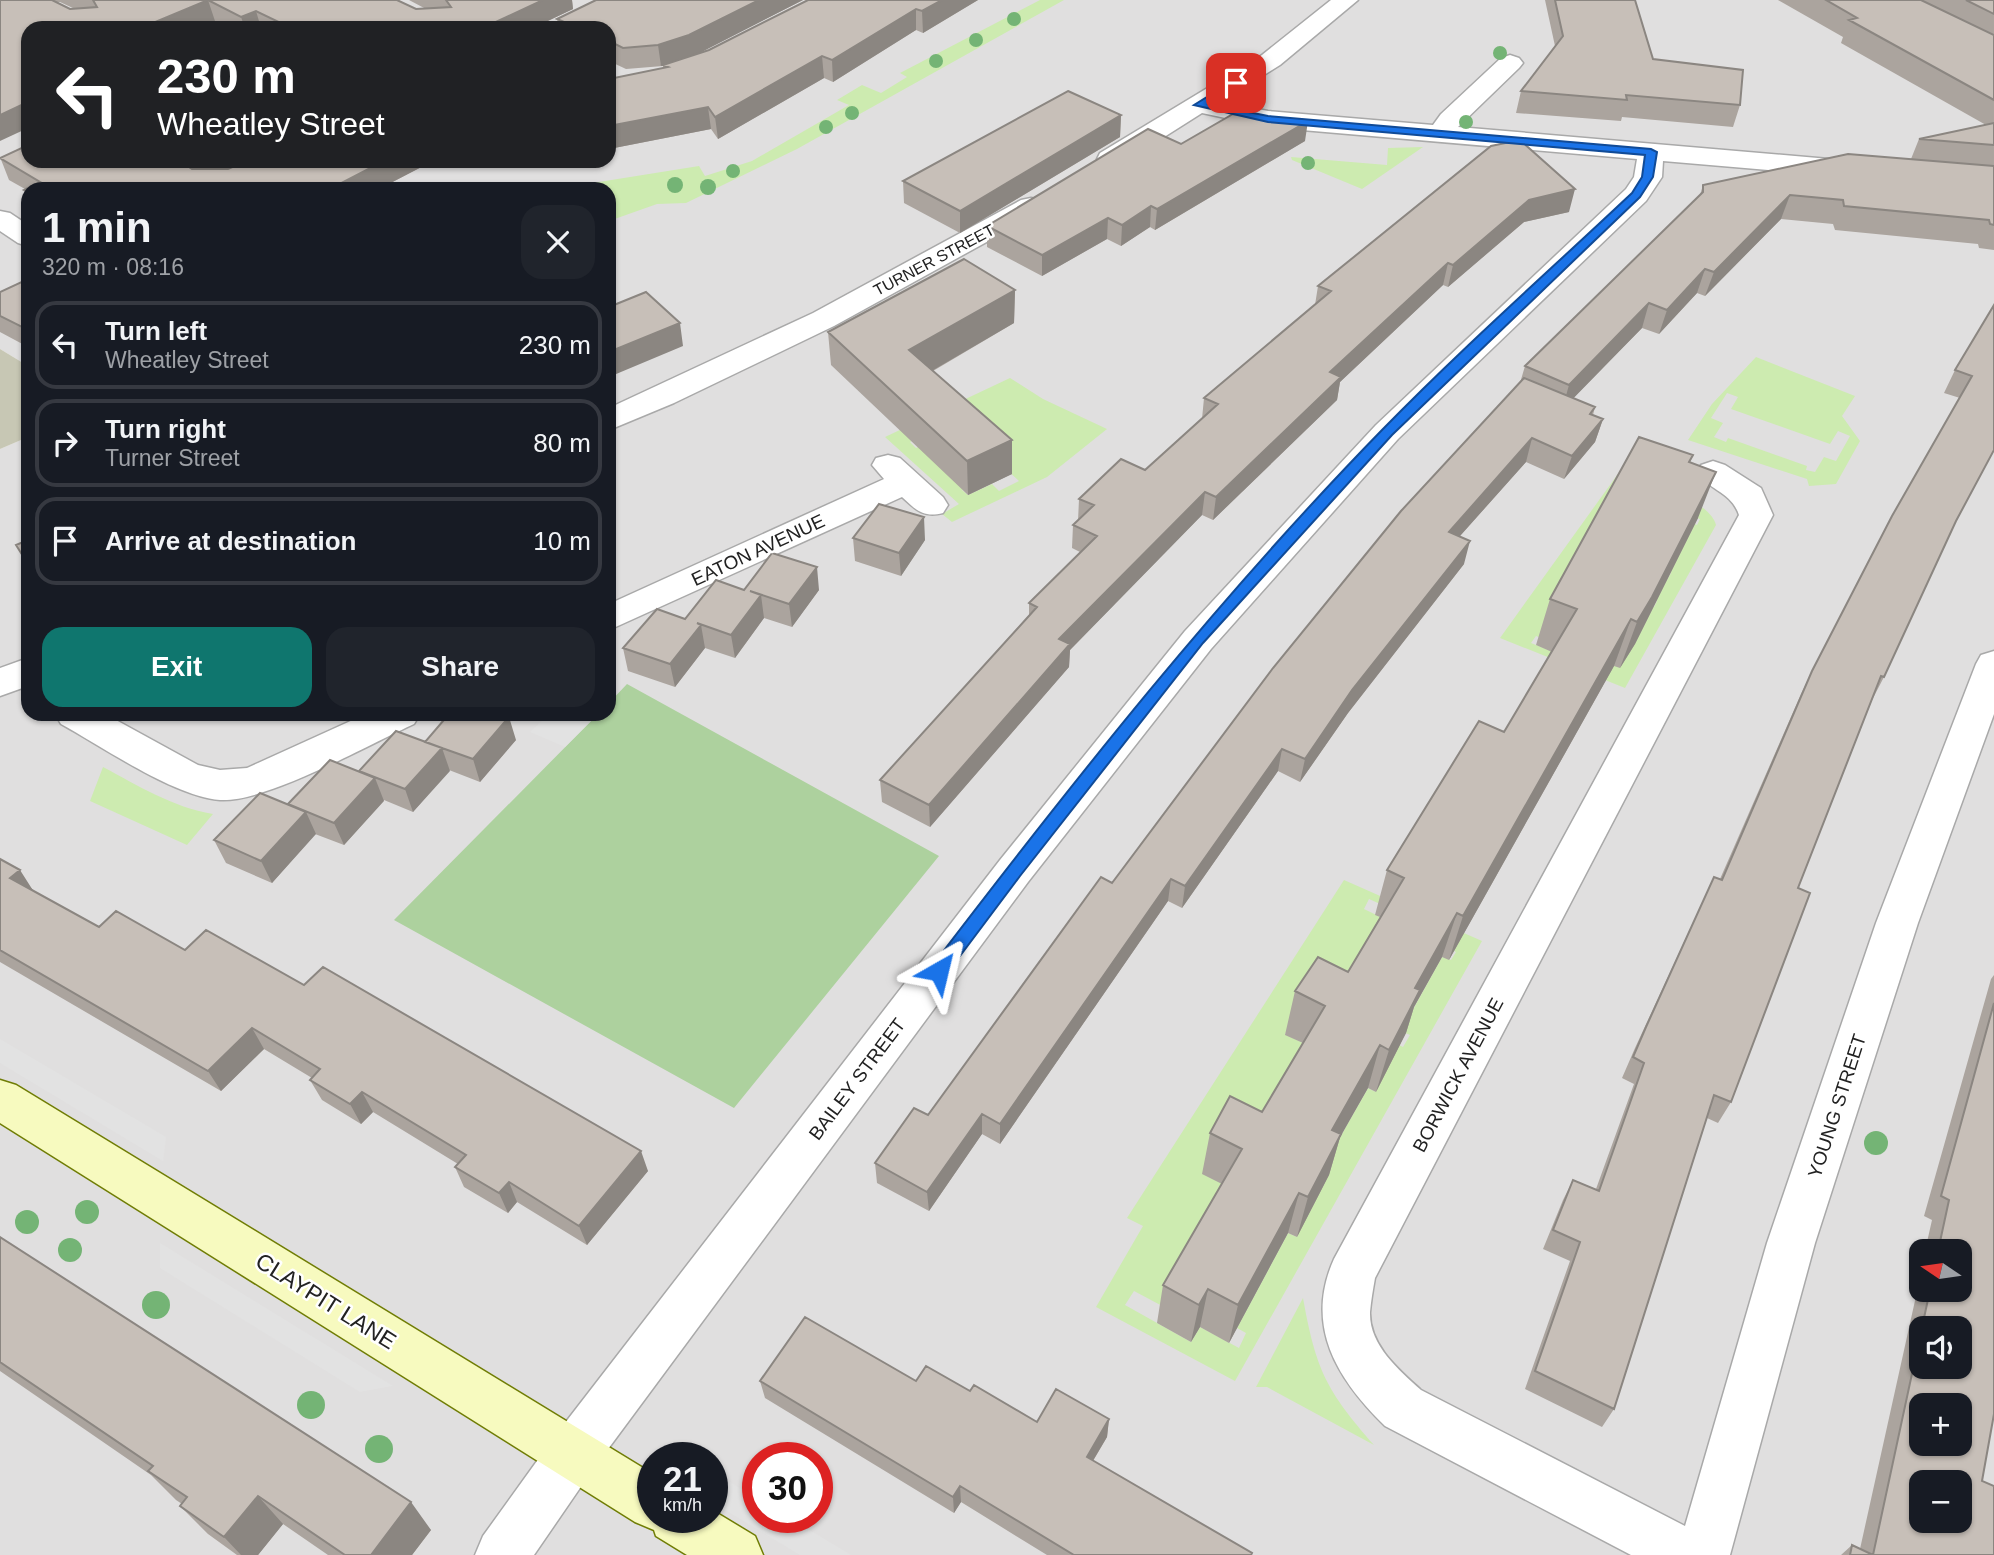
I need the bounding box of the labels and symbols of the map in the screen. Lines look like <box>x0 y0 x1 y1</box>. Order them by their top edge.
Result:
pin <box>1206 53 1266 113</box>
street label: TURNER STREET <box>871 221 997 299</box>
street label: EATON AVENUE <box>688 510 828 590</box>
position arrow <box>902 934 976 1008</box>
street label: BORWICK AVENUE <box>1408 994 1508 1156</box>
street label: BAILEY STREET <box>805 1014 910 1144</box>
street label: YOUNG STREET <box>1804 1031 1870 1181</box>
north arrow <box>1909 1239 1972 1302</box>
street label: CLAYPIT LANE <box>251 1248 401 1354</box>
speed limit sign: 30 <box>742 1442 833 1533</box>

